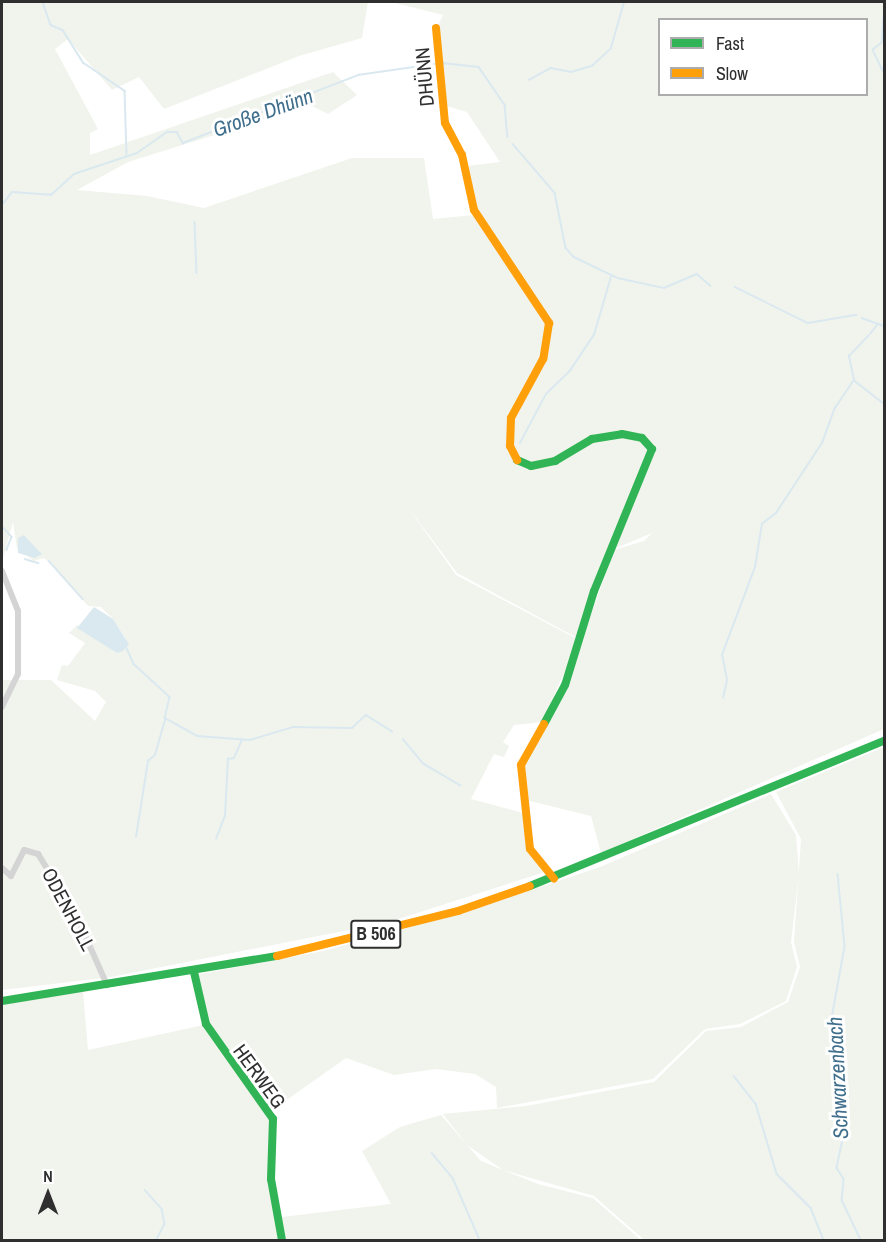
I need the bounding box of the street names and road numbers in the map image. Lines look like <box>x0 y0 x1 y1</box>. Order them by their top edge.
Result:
street label: DHÜNN <box>409 46 439 108</box>
street label: ODENHOLL <box>37 864 101 954</box>
road number: B 506 <box>349 919 403 949</box>
street label: HERWEG <box>229 1039 291 1113</box>

